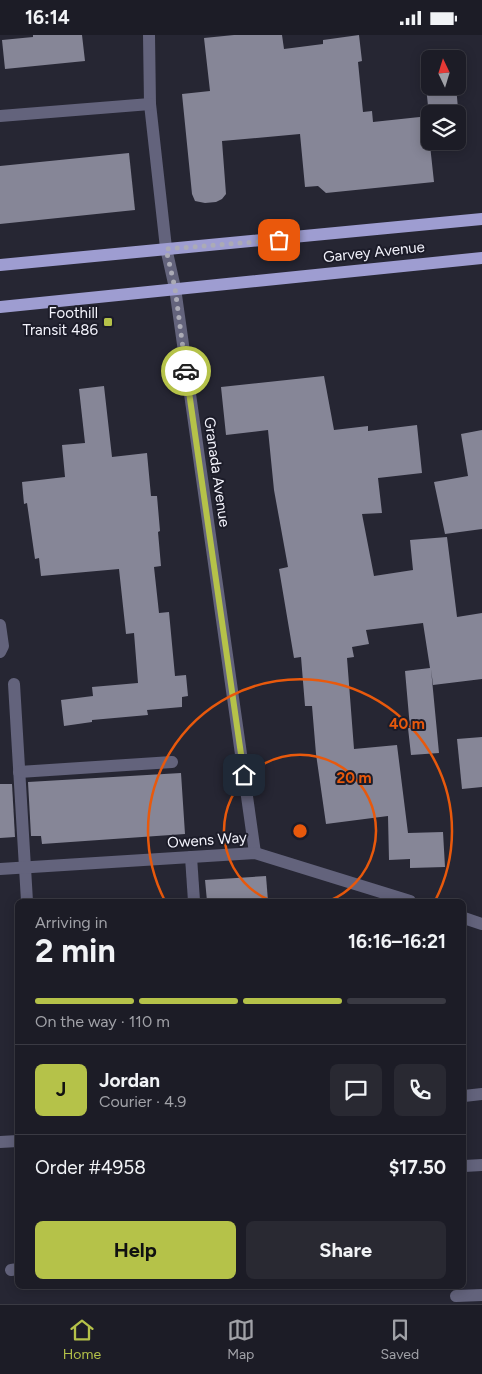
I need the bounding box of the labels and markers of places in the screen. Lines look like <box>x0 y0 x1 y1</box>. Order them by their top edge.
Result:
pin <box>258 219 300 261</box>
place label: Foothill Transit 486 <box>22 304 99 339</box>
marker: Foothill Transit 486 <box>102 316 114 328</box>
pin <box>223 754 265 796</box>
centre of rings <box>291 822 309 840</box>

